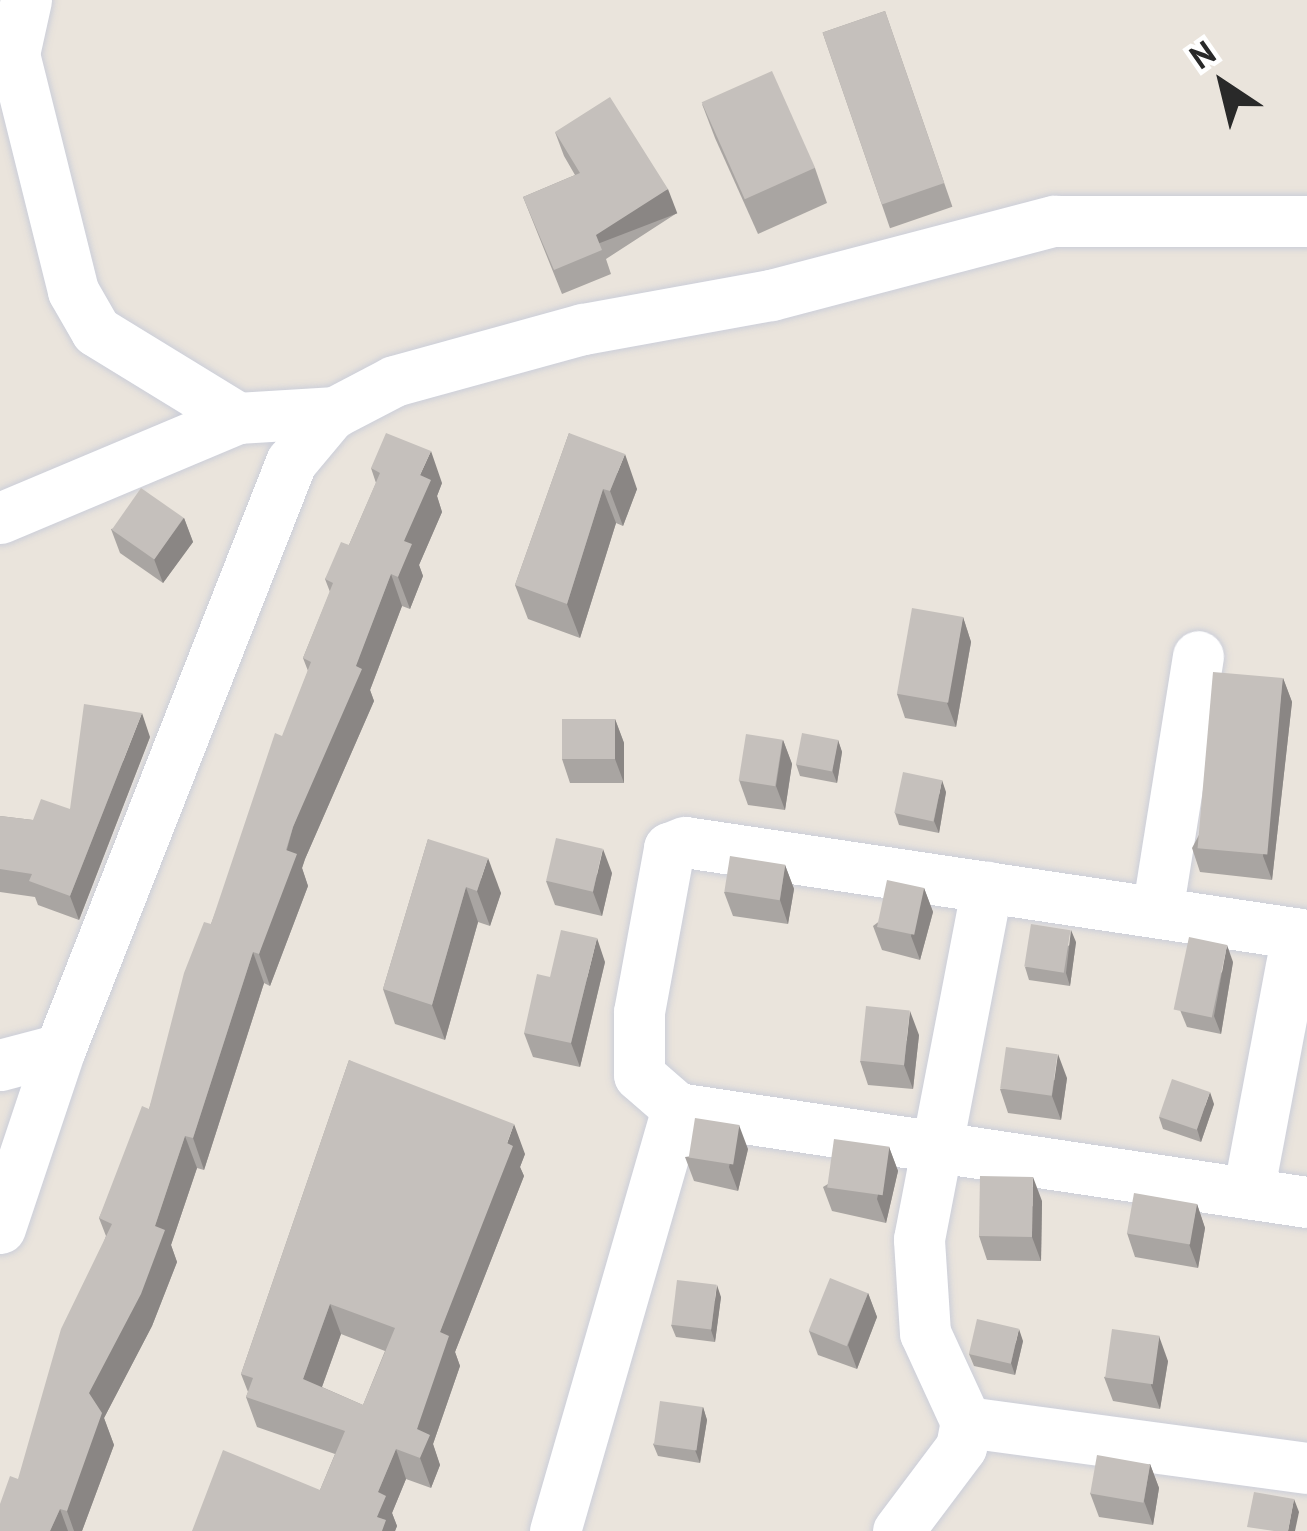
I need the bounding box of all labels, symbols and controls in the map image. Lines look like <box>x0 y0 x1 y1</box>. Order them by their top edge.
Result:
north arrow <box>1163 24 1283 144</box>
text: N <box>1181 30 1223 78</box>

